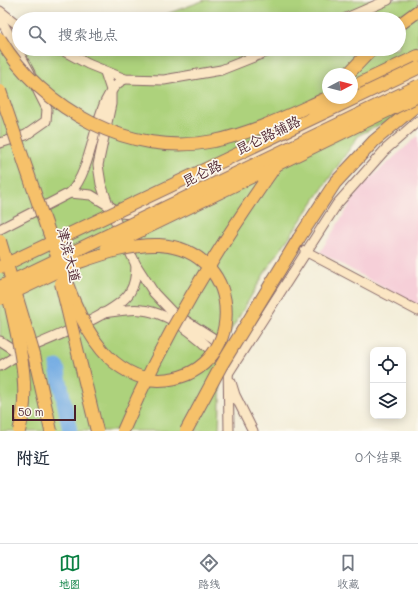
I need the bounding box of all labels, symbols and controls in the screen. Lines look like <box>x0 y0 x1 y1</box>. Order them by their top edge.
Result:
search box <box>12 12 406 56</box>
icon: search <box>26 23 48 45</box>
text: 搜索地点 <box>58 24 118 44</box>
north arrow <box>322 68 358 104</box>
street label: 昆仑路辅路 <box>232 111 303 158</box>
street label: 昆仑路 <box>179 155 225 190</box>
street label: 津滨大道 <box>53 225 85 284</box>
map controls <box>370 347 406 419</box>
button: locate <box>370 347 406 383</box>
button: layers <box>370 383 406 419</box>
scale bar <box>12 403 76 422</box>
text: 50 m <box>18 404 44 419</box>
text: 附近 <box>16 446 50 468</box>
text: 0个结果 <box>355 448 402 465</box>
tab: 地图 <box>59 552 81 591</box>
tab: 路线 <box>198 552 220 591</box>
tab: 收藏 <box>337 552 359 591</box>

